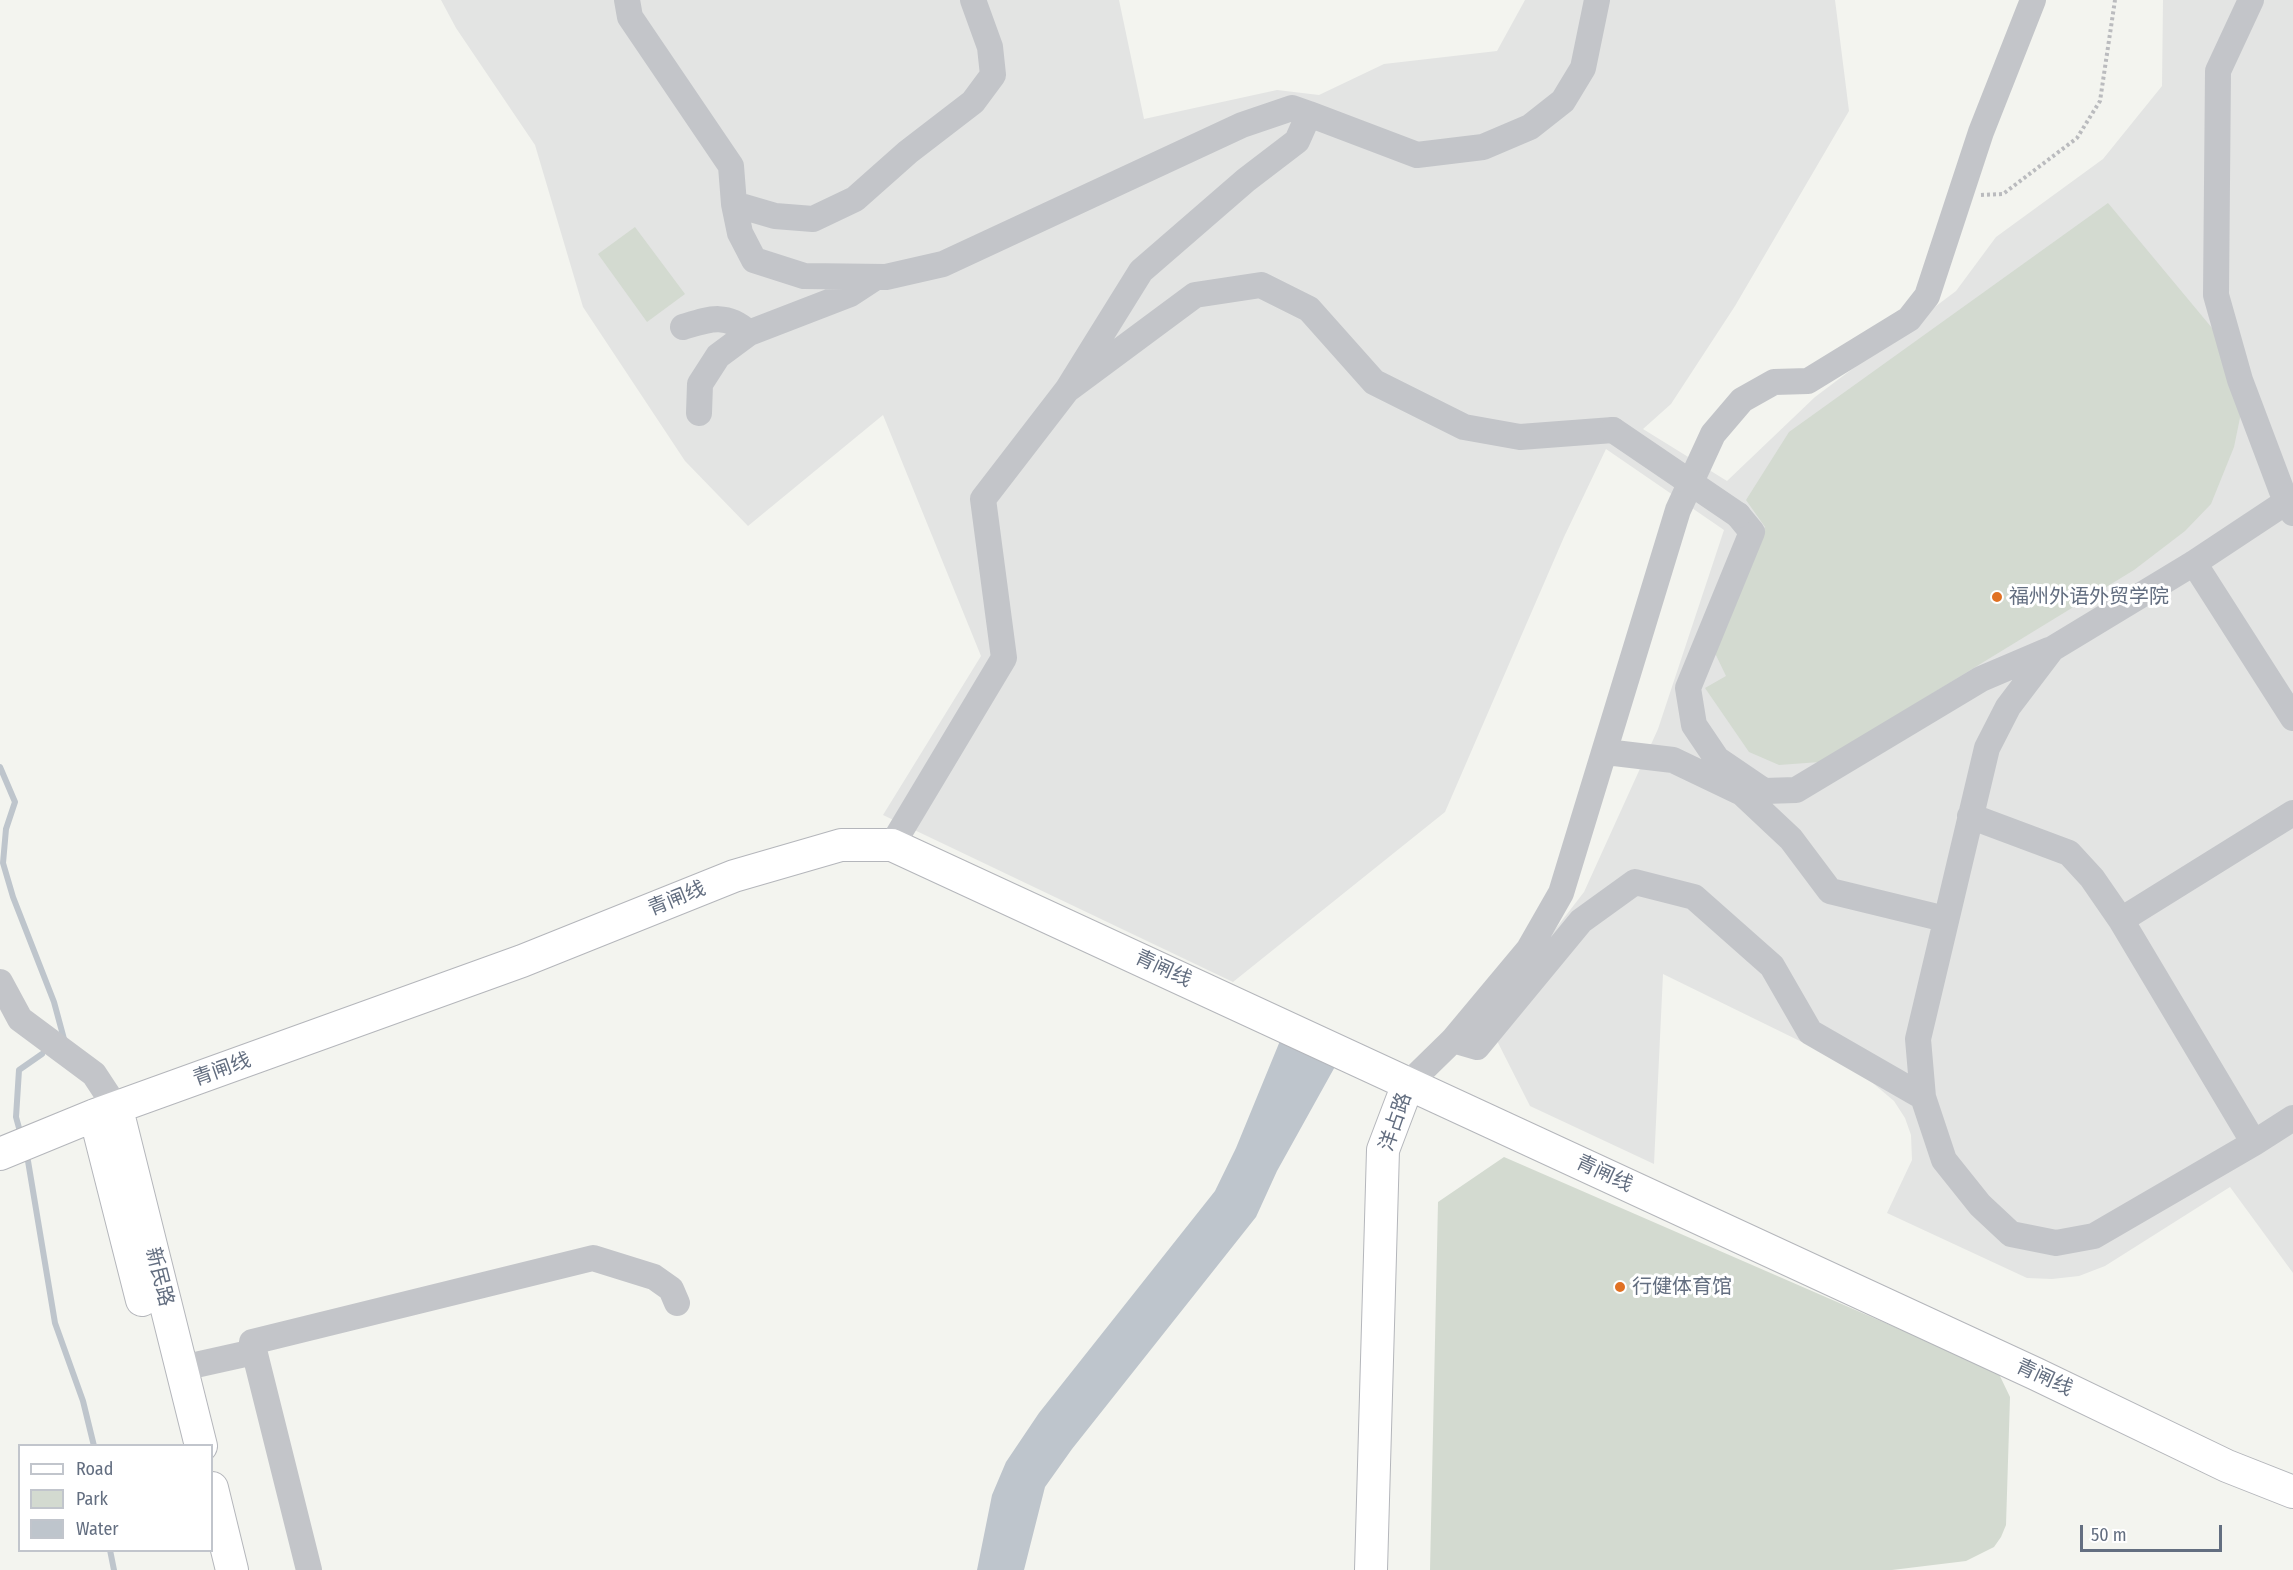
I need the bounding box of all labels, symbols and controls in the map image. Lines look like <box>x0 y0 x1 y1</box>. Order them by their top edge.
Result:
place label: 福州外语外贸学院 <box>2009 585 2169 609</box>
marker: 福州外语外贸学院 <box>1990 590 2004 604</box>
street label: 青闸线 <box>645 877 709 921</box>
street label: 青闸线 <box>1131 945 1195 993</box>
street label: 青闸线 <box>190 1048 254 1092</box>
street label: 洋占路 <box>1375 1090 1417 1154</box>
street label: 青闸线 <box>1572 1150 1636 1198</box>
street label: 新民路 <box>140 1245 178 1309</box>
place label: 行健体育馆 <box>1632 1275 1732 1299</box>
marker: 行健体育馆 <box>1613 1280 1627 1294</box>
street label: 青闸线 <box>2012 1354 2076 1402</box>
legend <box>18 1444 213 1552</box>
text: Road <box>76 1458 113 1480</box>
text: Park <box>76 1488 108 1510</box>
scale bar <box>2083 1513 2226 1551</box>
text: Water <box>76 1518 119 1540</box>
text: 50 m <box>2091 1524 2127 1546</box>

